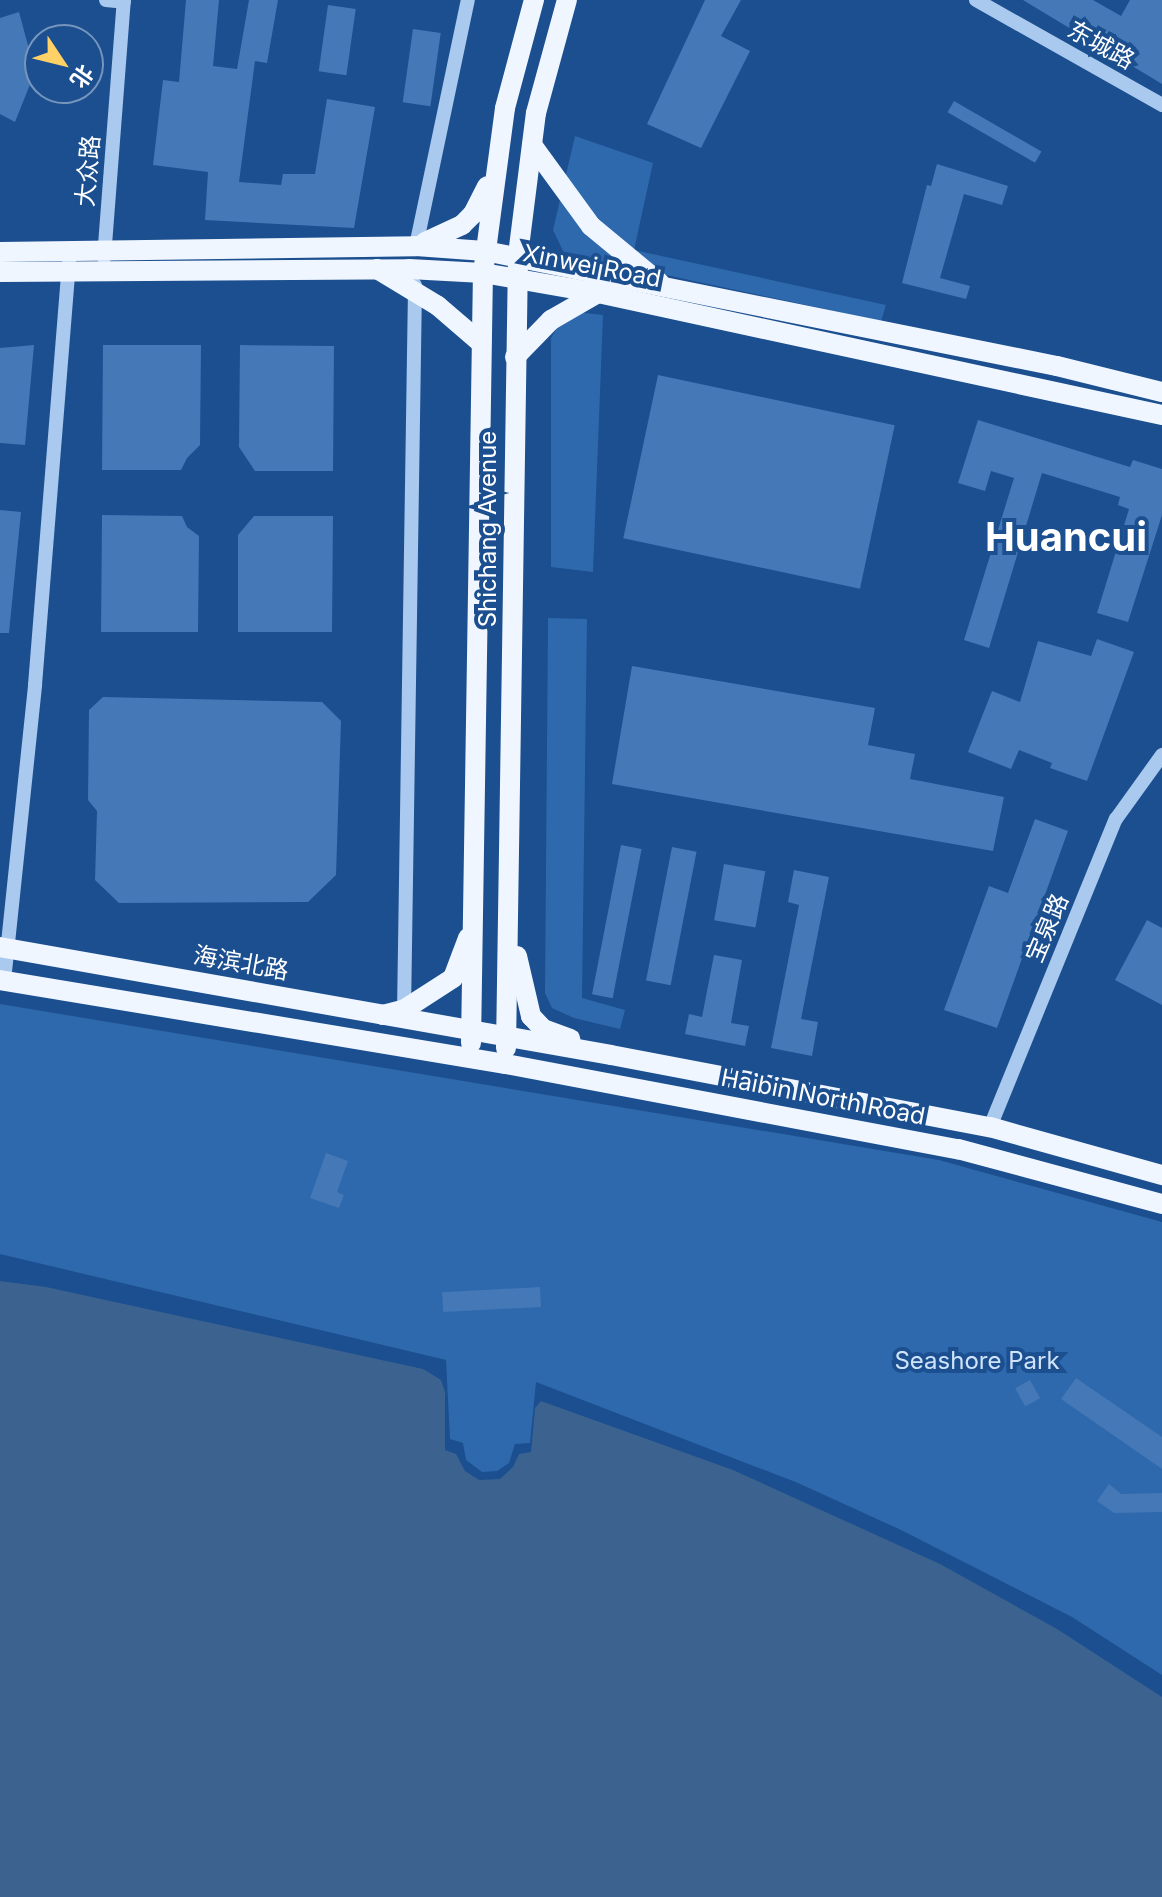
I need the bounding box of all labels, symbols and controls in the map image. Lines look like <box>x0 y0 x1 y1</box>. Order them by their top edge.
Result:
street label: 东城路 <box>1063 15 1139 75</box>
north arrow <box>24 24 104 104</box>
text: 北 <box>65 60 99 93</box>
street label: 大众路 <box>71 134 105 208</box>
street label: Xinwei Road <box>521 239 663 293</box>
street label: Shichang Avenue <box>474 431 502 627</box>
district label: Huancui <box>985 513 1147 561</box>
street label: 宝泉路 <box>1020 889 1074 967</box>
street label: 海滨北路 <box>191 940 291 986</box>
street label: Haibin North Road <box>719 1063 927 1131</box>
park label: Seashore Park <box>894 1347 1060 1375</box>

